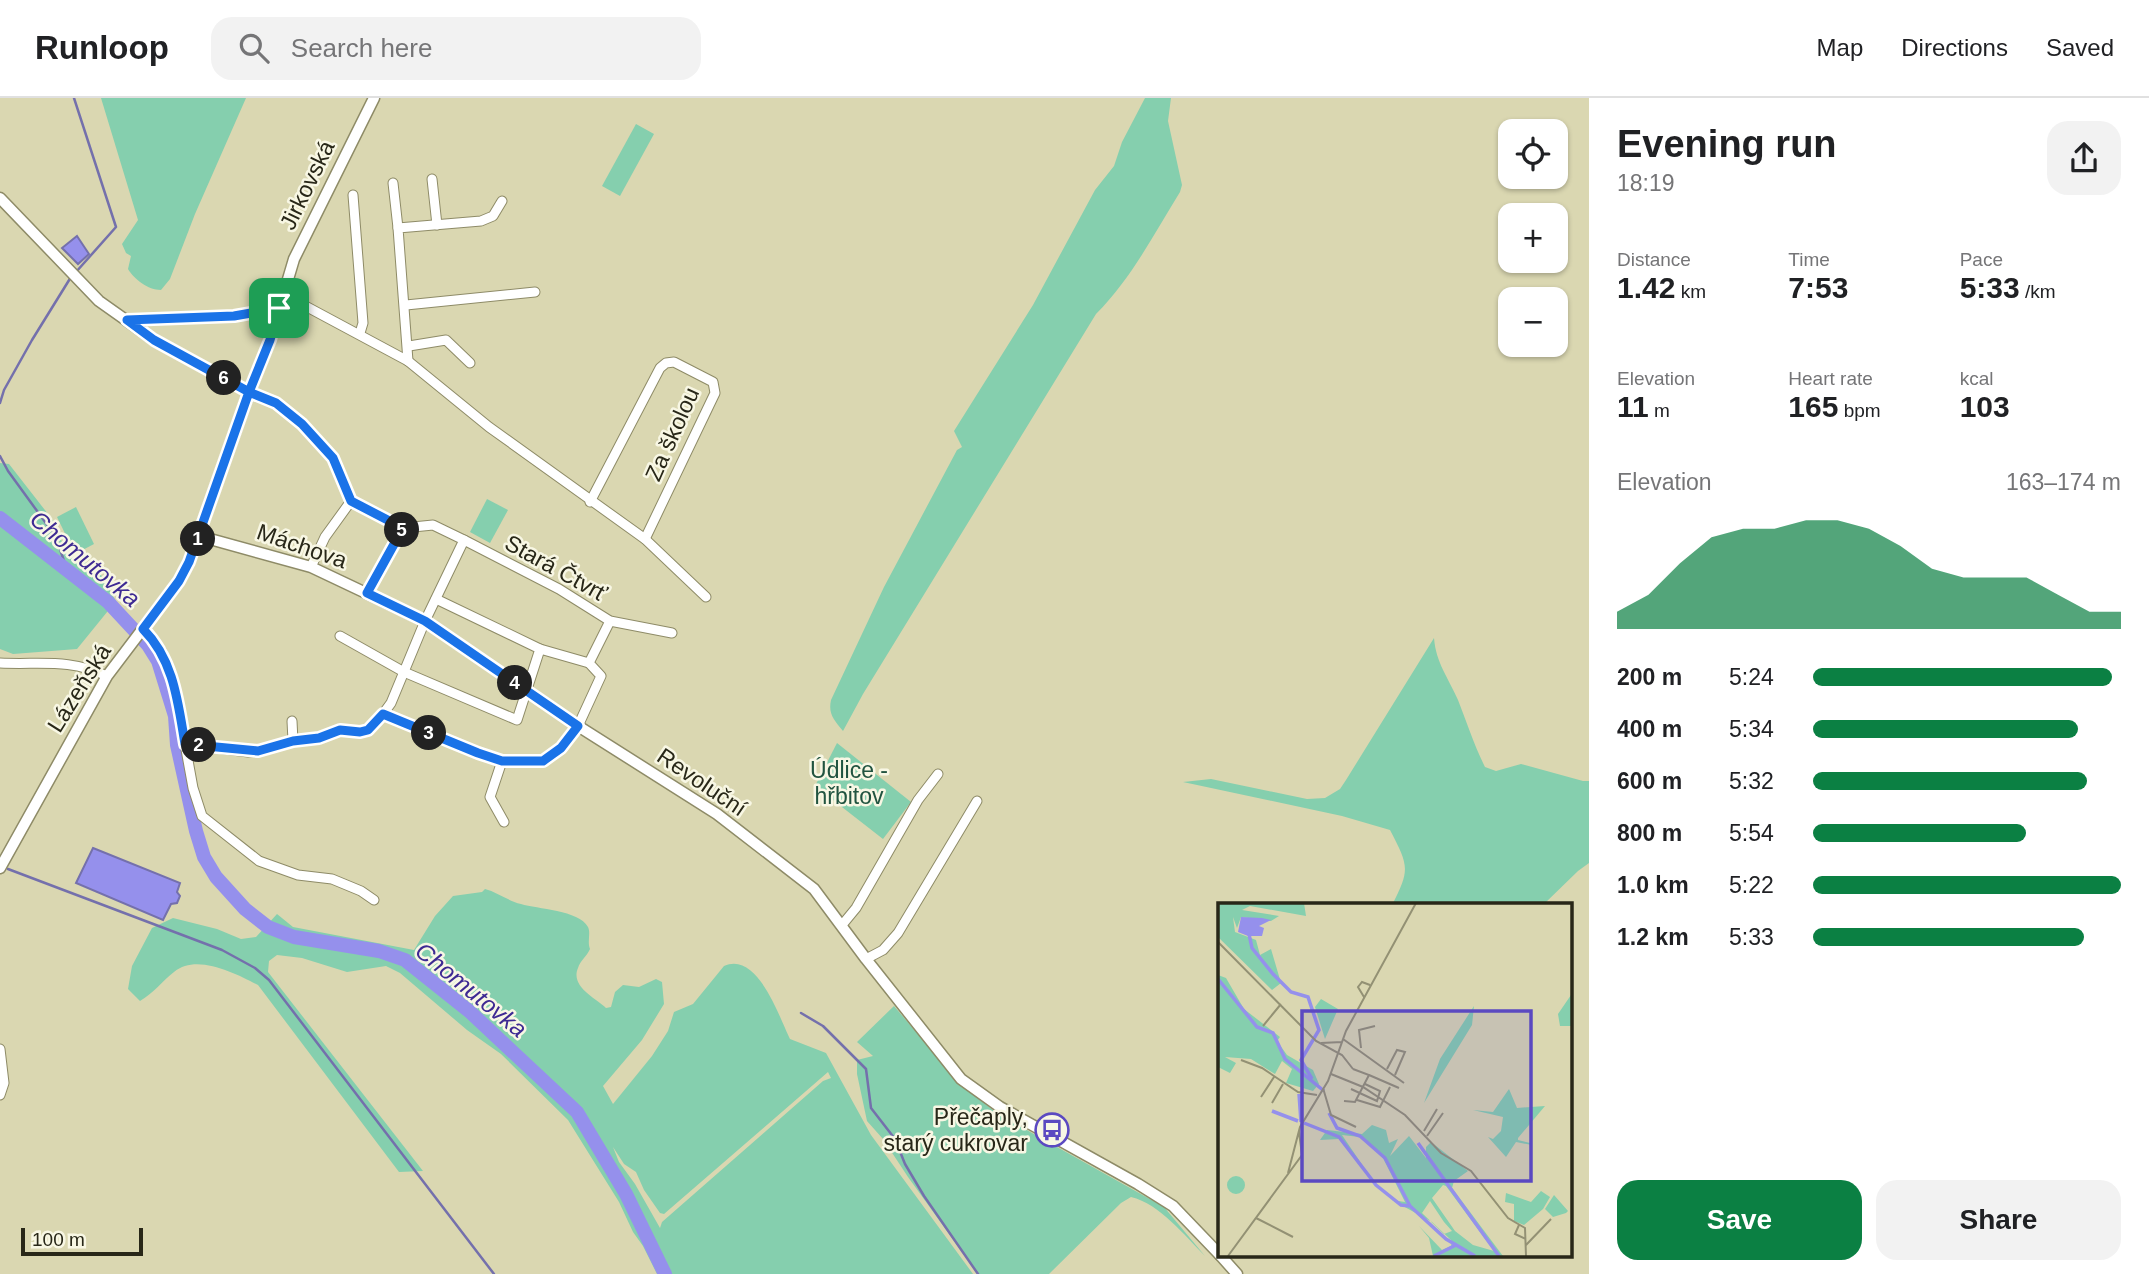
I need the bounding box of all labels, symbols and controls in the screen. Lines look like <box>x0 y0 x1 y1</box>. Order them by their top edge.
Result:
search box <box>211 17 701 80</box>
text: Runloop <box>35 29 169 66</box>
icon: search <box>235 29 273 67</box>
text: Search here <box>291 33 432 63</box>
text: Map <box>1817 34 1863 61</box>
text: Directions <box>1901 34 2008 61</box>
text: Saved <box>2046 34 2114 61</box>
map controls <box>1498 119 1568 357</box>
button: locate <box>1498 119 1568 189</box>
button: share <box>2047 121 2121 195</box>
text: Evening run <box>1617 123 1837 165</box>
street label: Jirkovská <box>274 136 340 234</box>
text: 18:19 <box>1617 170 1675 196</box>
button: + <box>1498 203 1568 273</box>
text: Distance <box>1617 249 1691 270</box>
text: Time <box>1788 249 1830 270</box>
text: Pace <box>1960 249 2003 270</box>
text: 1.42 <box>1617 271 1675 304</box>
text: 7:53 <box>1788 271 1848 304</box>
text: 5:33 <box>1960 271 2020 304</box>
pin <box>249 278 309 338</box>
text: km <box>1675 281 1706 302</box>
text: /km <box>2020 281 2056 302</box>
button: − <box>1498 287 1568 357</box>
icon: arrive <box>260 289 298 327</box>
pin: 6 <box>206 360 242 396</box>
text: 6 <box>218 367 229 388</box>
text: Elevation <box>1617 368 1695 389</box>
text: Heart rate <box>1788 368 1873 389</box>
text: kcal <box>1960 368 1993 389</box>
street label: Za školou <box>640 383 704 485</box>
text: 11 <box>1617 390 1649 423</box>
text: 165 <box>1788 390 1838 423</box>
text: 103 <box>1960 390 2010 423</box>
text: m <box>1649 400 1670 421</box>
text: bpm <box>1838 400 1881 421</box>
text: Elevation <box>1617 469 1712 495</box>
text: 163–174 m <box>2006 469 2121 495</box>
water label: Chomutovka <box>25 505 146 612</box>
pin: 5 <box>384 512 420 548</box>
street label: Máchova <box>254 519 351 574</box>
text: 5 <box>396 519 407 540</box>
pin: 1 <box>180 522 216 556</box>
text: 1 <box>192 528 203 549</box>
street label: Stará Čtvrť <box>501 529 612 607</box>
street label: Lázeňská <box>42 639 116 737</box>
text: 200 m <box>1617 664 1682 690</box>
text: 5:24 <box>1729 664 1774 690</box>
pin: 4 <box>498 666 532 700</box>
text: 4 <box>509 672 520 693</box>
pin: 3 <box>412 716 446 750</box>
text: 400 m <box>1617 716 1682 742</box>
text: 5:34 <box>1729 716 1774 742</box>
text: 3 <box>423 722 434 743</box>
pin: 2 <box>182 728 216 762</box>
text: 2 <box>193 734 204 755</box>
street label: Revoluční <box>652 743 752 822</box>
park label: Údlice - hřbitov <box>810 757 888 809</box>
text: 600 m <box>1617 768 1682 794</box>
text: 5:32 <box>1729 768 1774 794</box>
text: 800 m <box>1617 820 1682 846</box>
text: 5:54 <box>1729 820 1774 846</box>
text: 1.0 km <box>1617 872 1689 898</box>
text: 5:22 <box>1729 872 1774 898</box>
inset map <box>1218 903 1572 1256</box>
text: 1.2 km <box>1617 924 1689 950</box>
text: 5:33 <box>1729 924 1774 950</box>
water label: Chomutovka <box>410 937 532 1042</box>
place label: Přečaply, starý cukrovar <box>884 1104 1028 1156</box>
bus stop icon: Přečaply, starý cukrovar <box>1033 1111 1071 1149</box>
button: Save <box>1617 1180 1862 1260</box>
button: Share <box>1876 1180 2121 1260</box>
scale bar <box>21 1225 144 1257</box>
text: 100 m <box>32 1229 85 1250</box>

